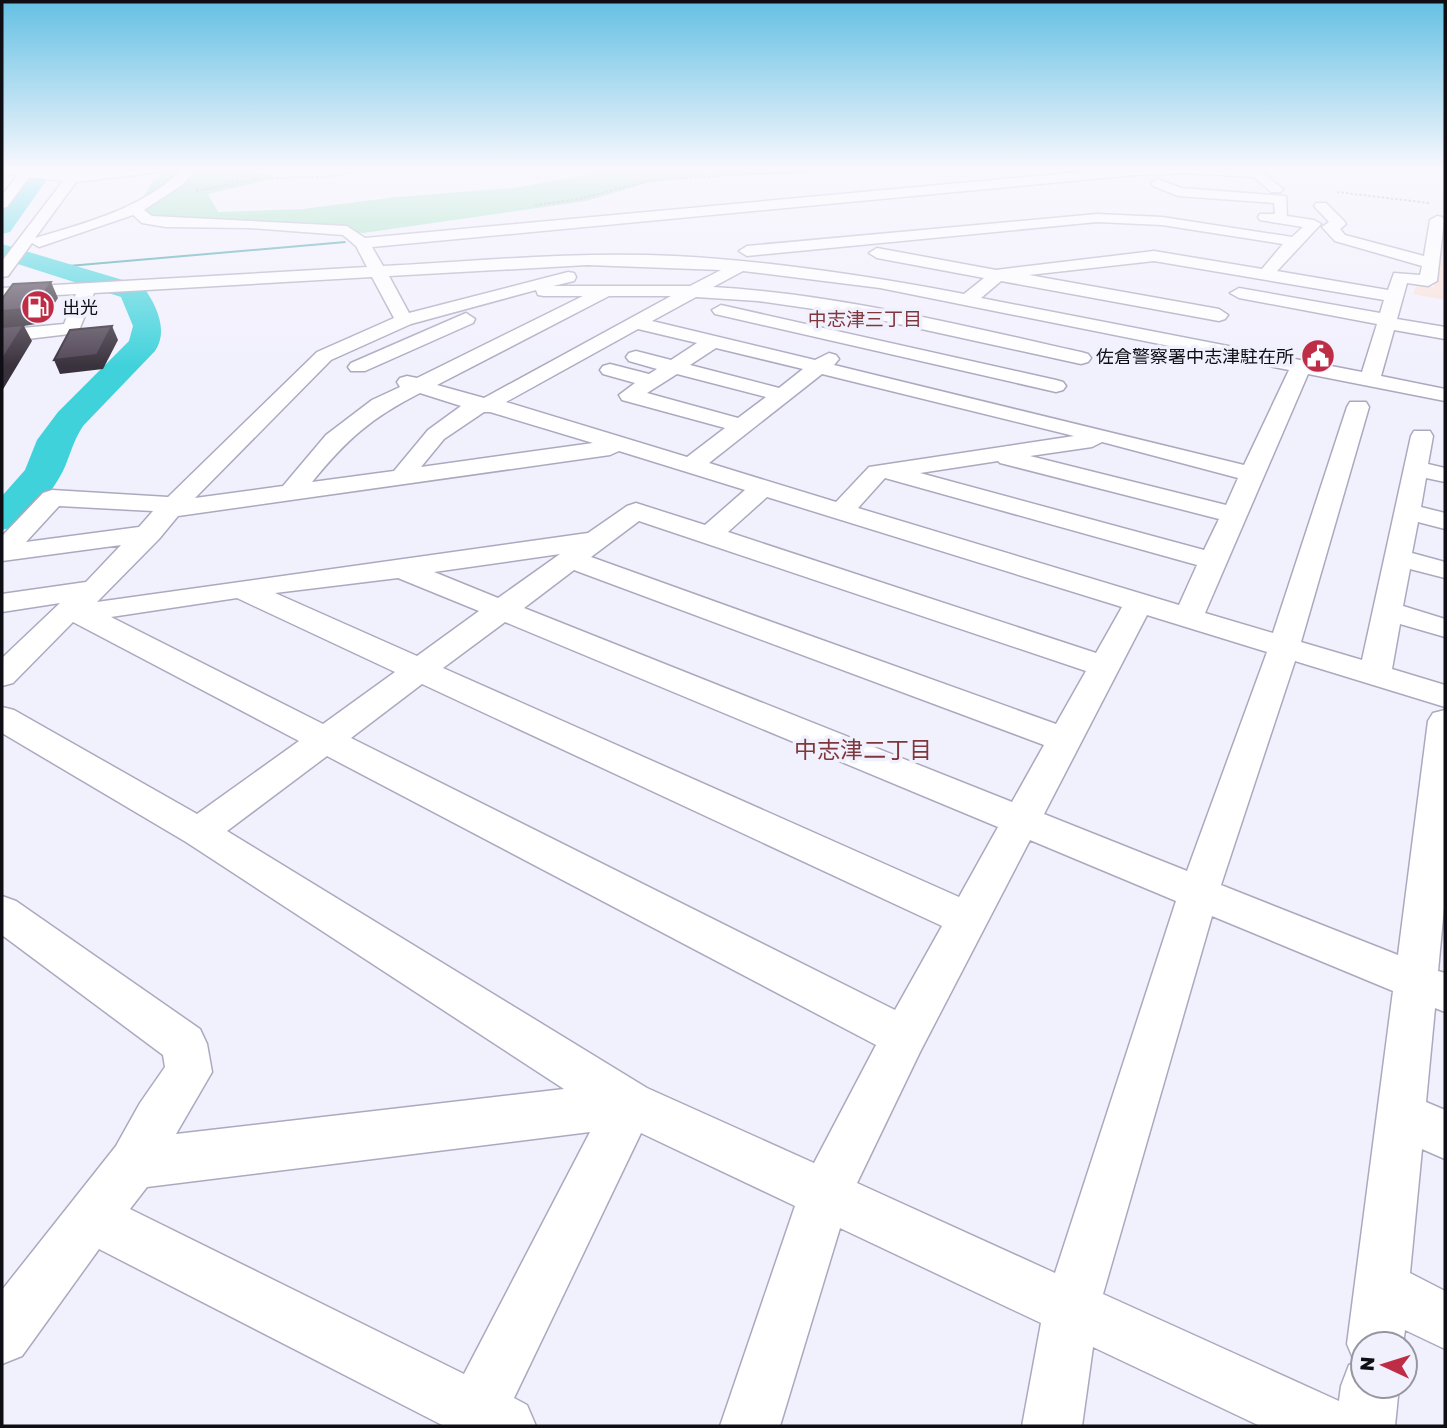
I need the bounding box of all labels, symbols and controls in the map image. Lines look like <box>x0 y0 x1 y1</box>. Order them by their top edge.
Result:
fuel station icon: 出光 <box>19 288 57 326</box>
place label: 出光 <box>62 296 98 318</box>
district label: 中志津三丁目 <box>808 307 922 330</box>
public building icon: 佐倉警察署中志津駐在所 <box>1299 337 1337 375</box>
place label: 佐倉警察署中志津駐在所 <box>1096 345 1294 367</box>
district label: 中志津二丁目 <box>794 735 932 763</box>
north arrow <box>1349 1330 1419 1400</box>
text: N <box>1355 1356 1379 1372</box>

